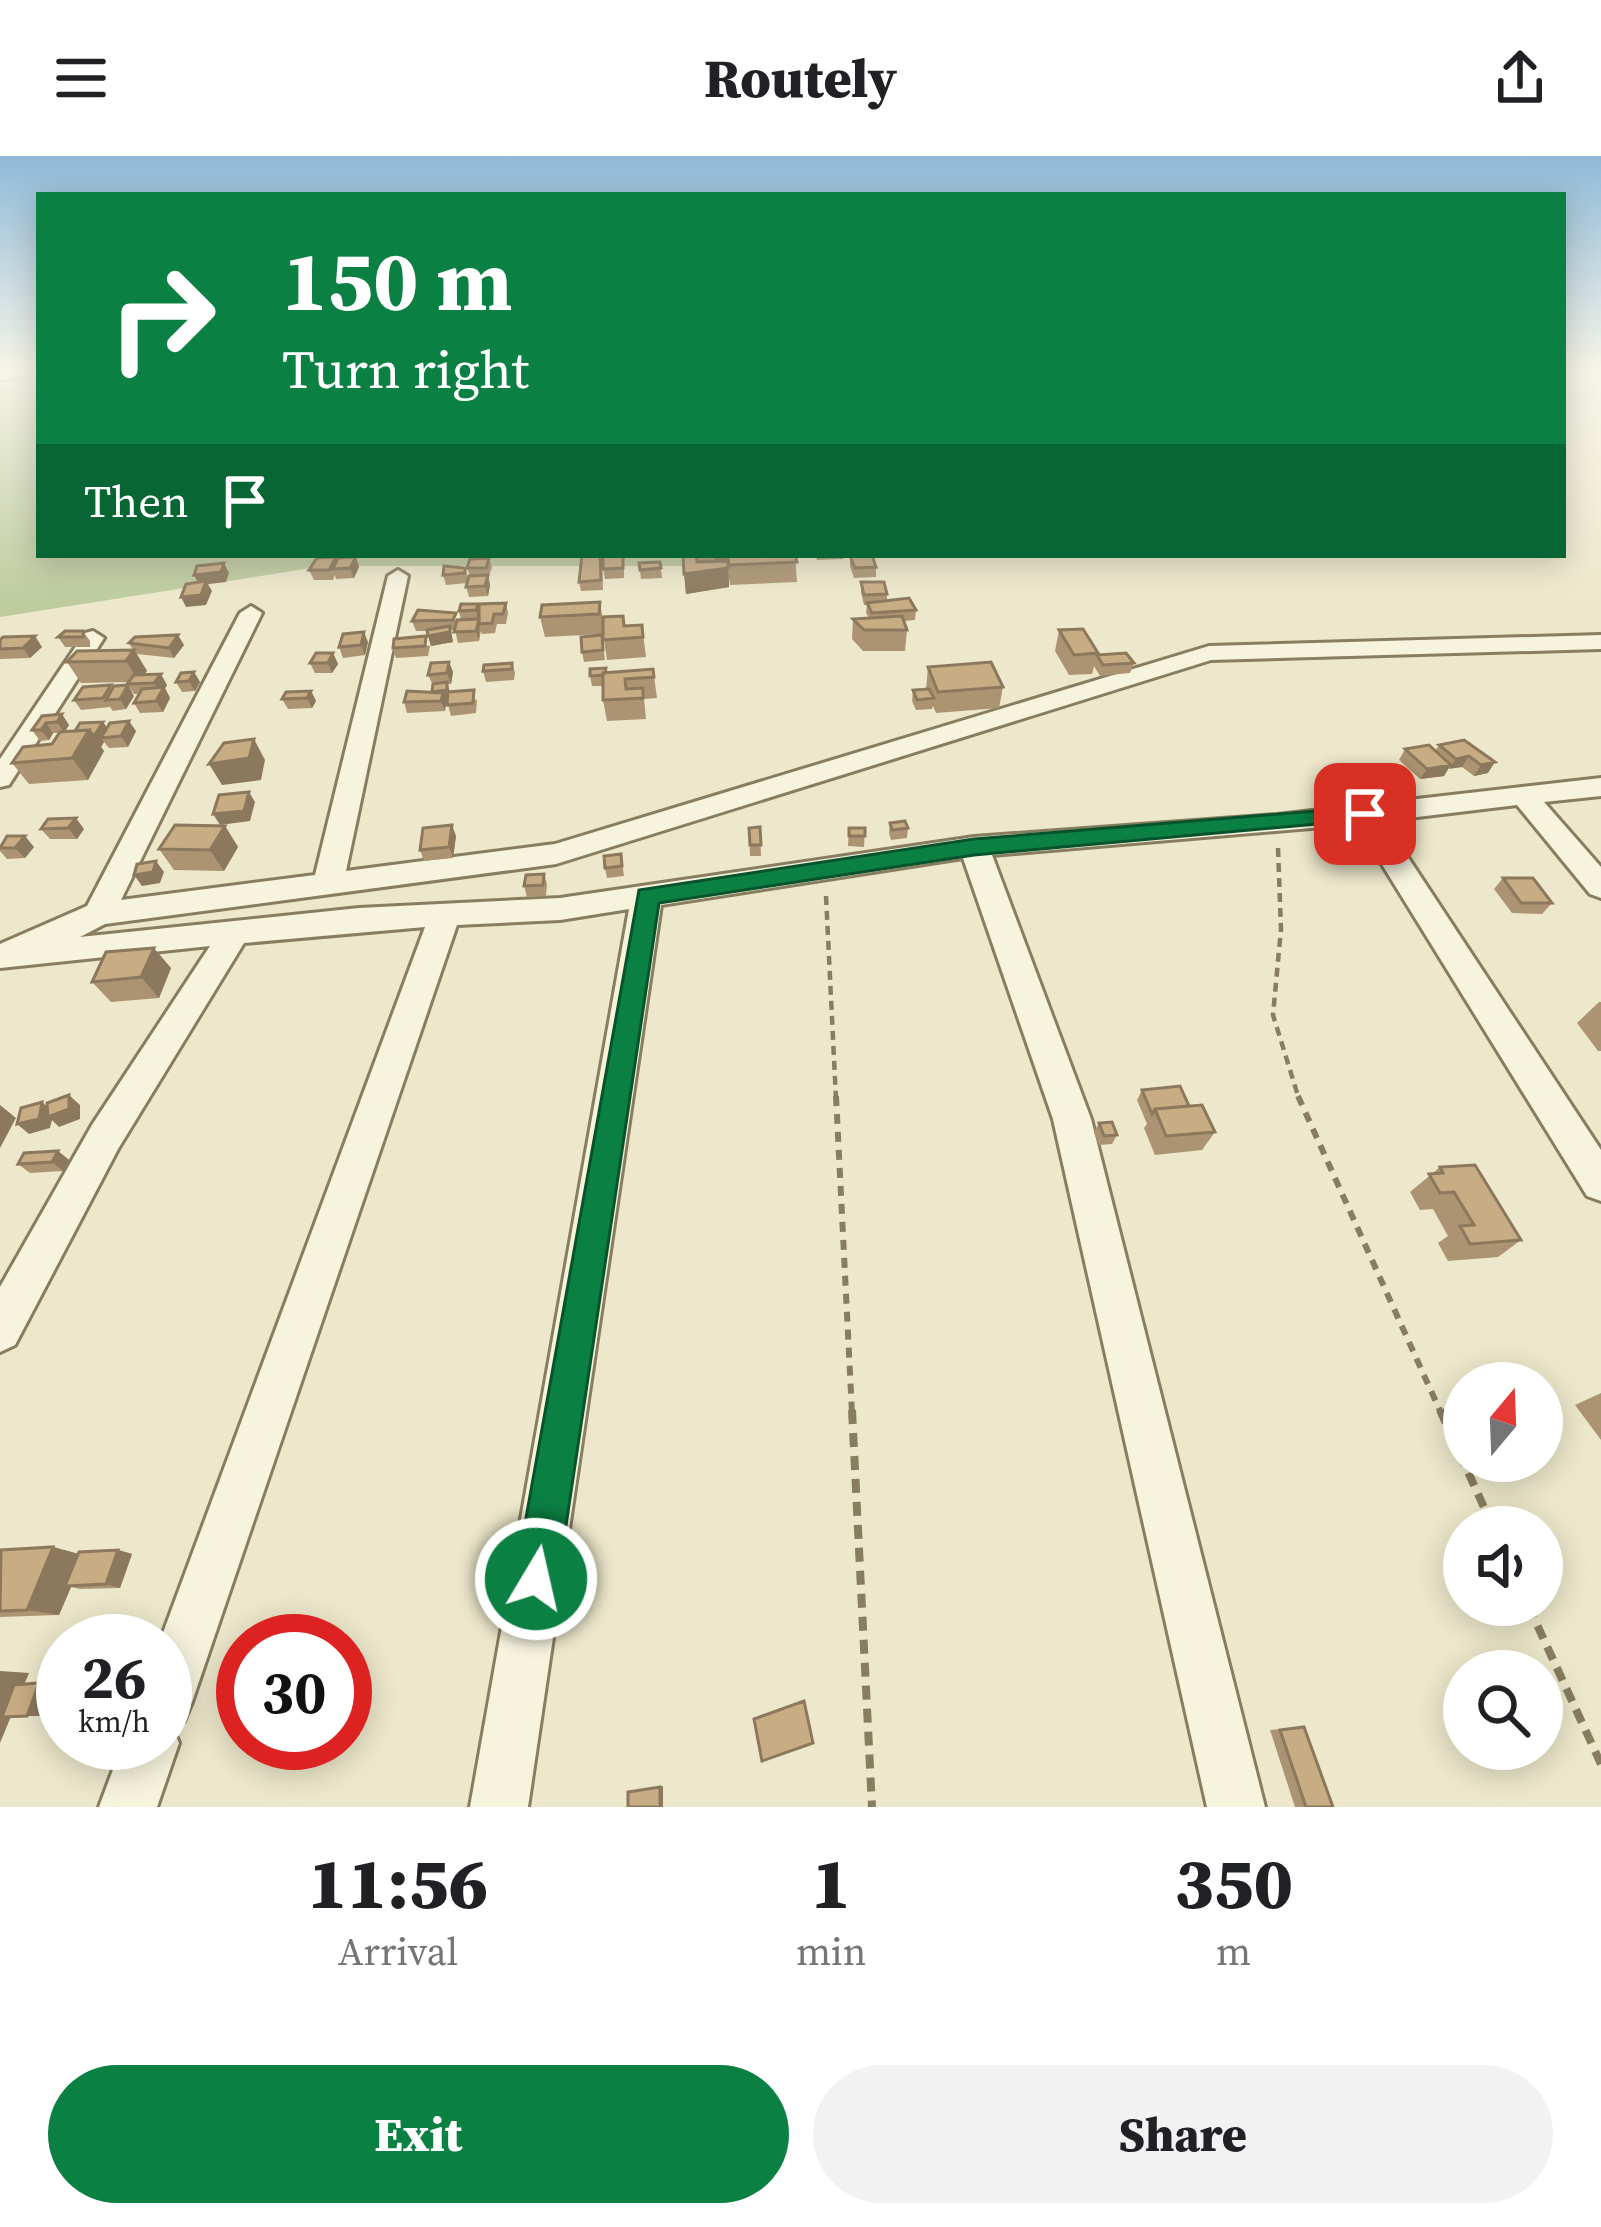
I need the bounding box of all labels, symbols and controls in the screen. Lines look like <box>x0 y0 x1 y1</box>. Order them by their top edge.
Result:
text: Routely <box>704 41 897 115</box>
icon: menu <box>48 45 114 111</box>
icon: share <box>1487 45 1553 111</box>
text: 150 m <box>282 223 513 338</box>
icon: right <box>84 240 240 396</box>
text: Turn right <box>282 332 529 406</box>
icon: arrive <box>212 468 278 534</box>
text: Then <box>84 470 188 532</box>
pin <box>1314 763 1416 865</box>
icon: arrive <box>1332 781 1398 847</box>
north arrow <box>1443 1362 1563 1482</box>
map controls <box>1443 1362 1563 1770</box>
button: sound <box>1443 1506 1563 1626</box>
position arrow <box>473 1516 599 1642</box>
speed limit sign: 30 <box>216 1614 372 1770</box>
text: 26 <box>81 1636 147 1718</box>
button: search <box>1443 1650 1563 1770</box>
text: km/h <box>78 1701 150 1742</box>
text: 11:56 <box>308 1833 488 1932</box>
text: 1 <box>811 1833 851 1932</box>
text: 350 <box>1174 1833 1293 1932</box>
text: Arrival <box>338 1925 458 1978</box>
text: min <box>796 1925 866 1978</box>
text: m <box>1216 1925 1251 1978</box>
button: Exit <box>48 2065 789 2203</box>
button: Share <box>813 2065 1553 2203</box>

